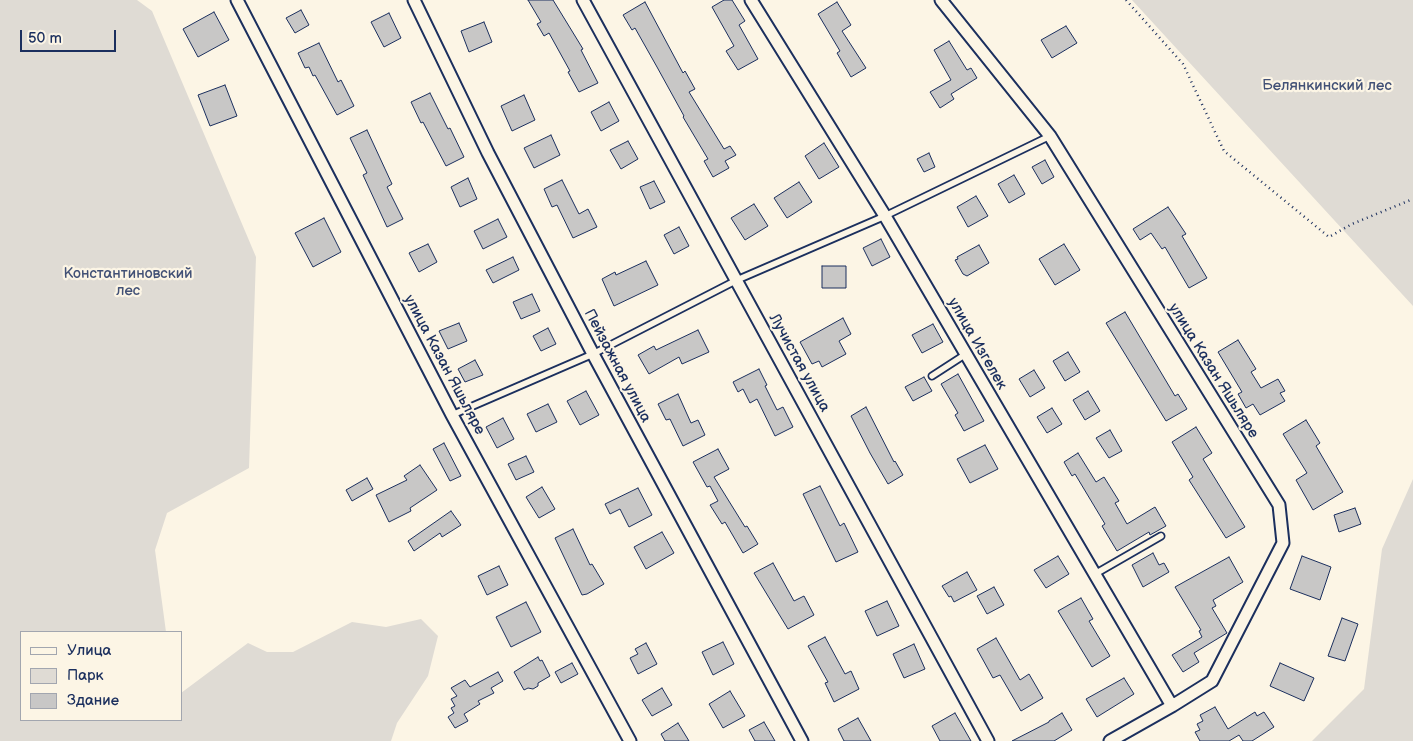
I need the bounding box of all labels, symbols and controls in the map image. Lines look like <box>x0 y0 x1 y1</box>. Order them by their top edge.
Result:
scale bar <box>22 20 119 52</box>
text: 50 m <box>28 29 62 48</box>
park label: Белянкинский лес <box>1262 77 1392 95</box>
park label: Константиновский лес <box>63 265 193 300</box>
street label: улица Казан Яшьляре <box>399 292 489 438</box>
street label: улица Изгелек <box>943 295 1011 393</box>
street label: улица Казан Яшьляре <box>1164 300 1262 442</box>
street label: Пейзажная улица <box>579 306 655 426</box>
street label: Лучистая улица <box>765 311 833 415</box>
legend <box>20 631 182 721</box>
text: Улица <box>67 641 111 660</box>
text: Парк <box>67 666 104 685</box>
text: Здание <box>67 691 119 710</box>

